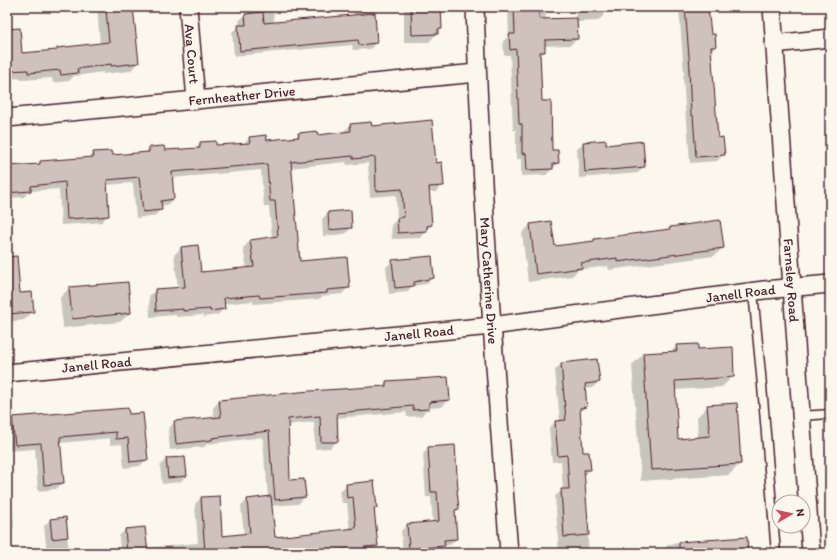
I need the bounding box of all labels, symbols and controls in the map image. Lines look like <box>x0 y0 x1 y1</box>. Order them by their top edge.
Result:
street label: Ava Court <box>180 23 203 85</box>
street label: Fernheather Drive <box>188 82 296 110</box>
street label: Mary Catherine Drive <box>476 217 501 345</box>
street label: Farnsley Road <box>780 238 803 323</box>
street label: Janell Road <box>705 281 776 307</box>
street label: Janell Road <box>383 322 455 345</box>
street label: Janell Road <box>61 353 133 377</box>
north arrow <box>771 494 811 534</box>
text: N <box>793 508 807 517</box>

